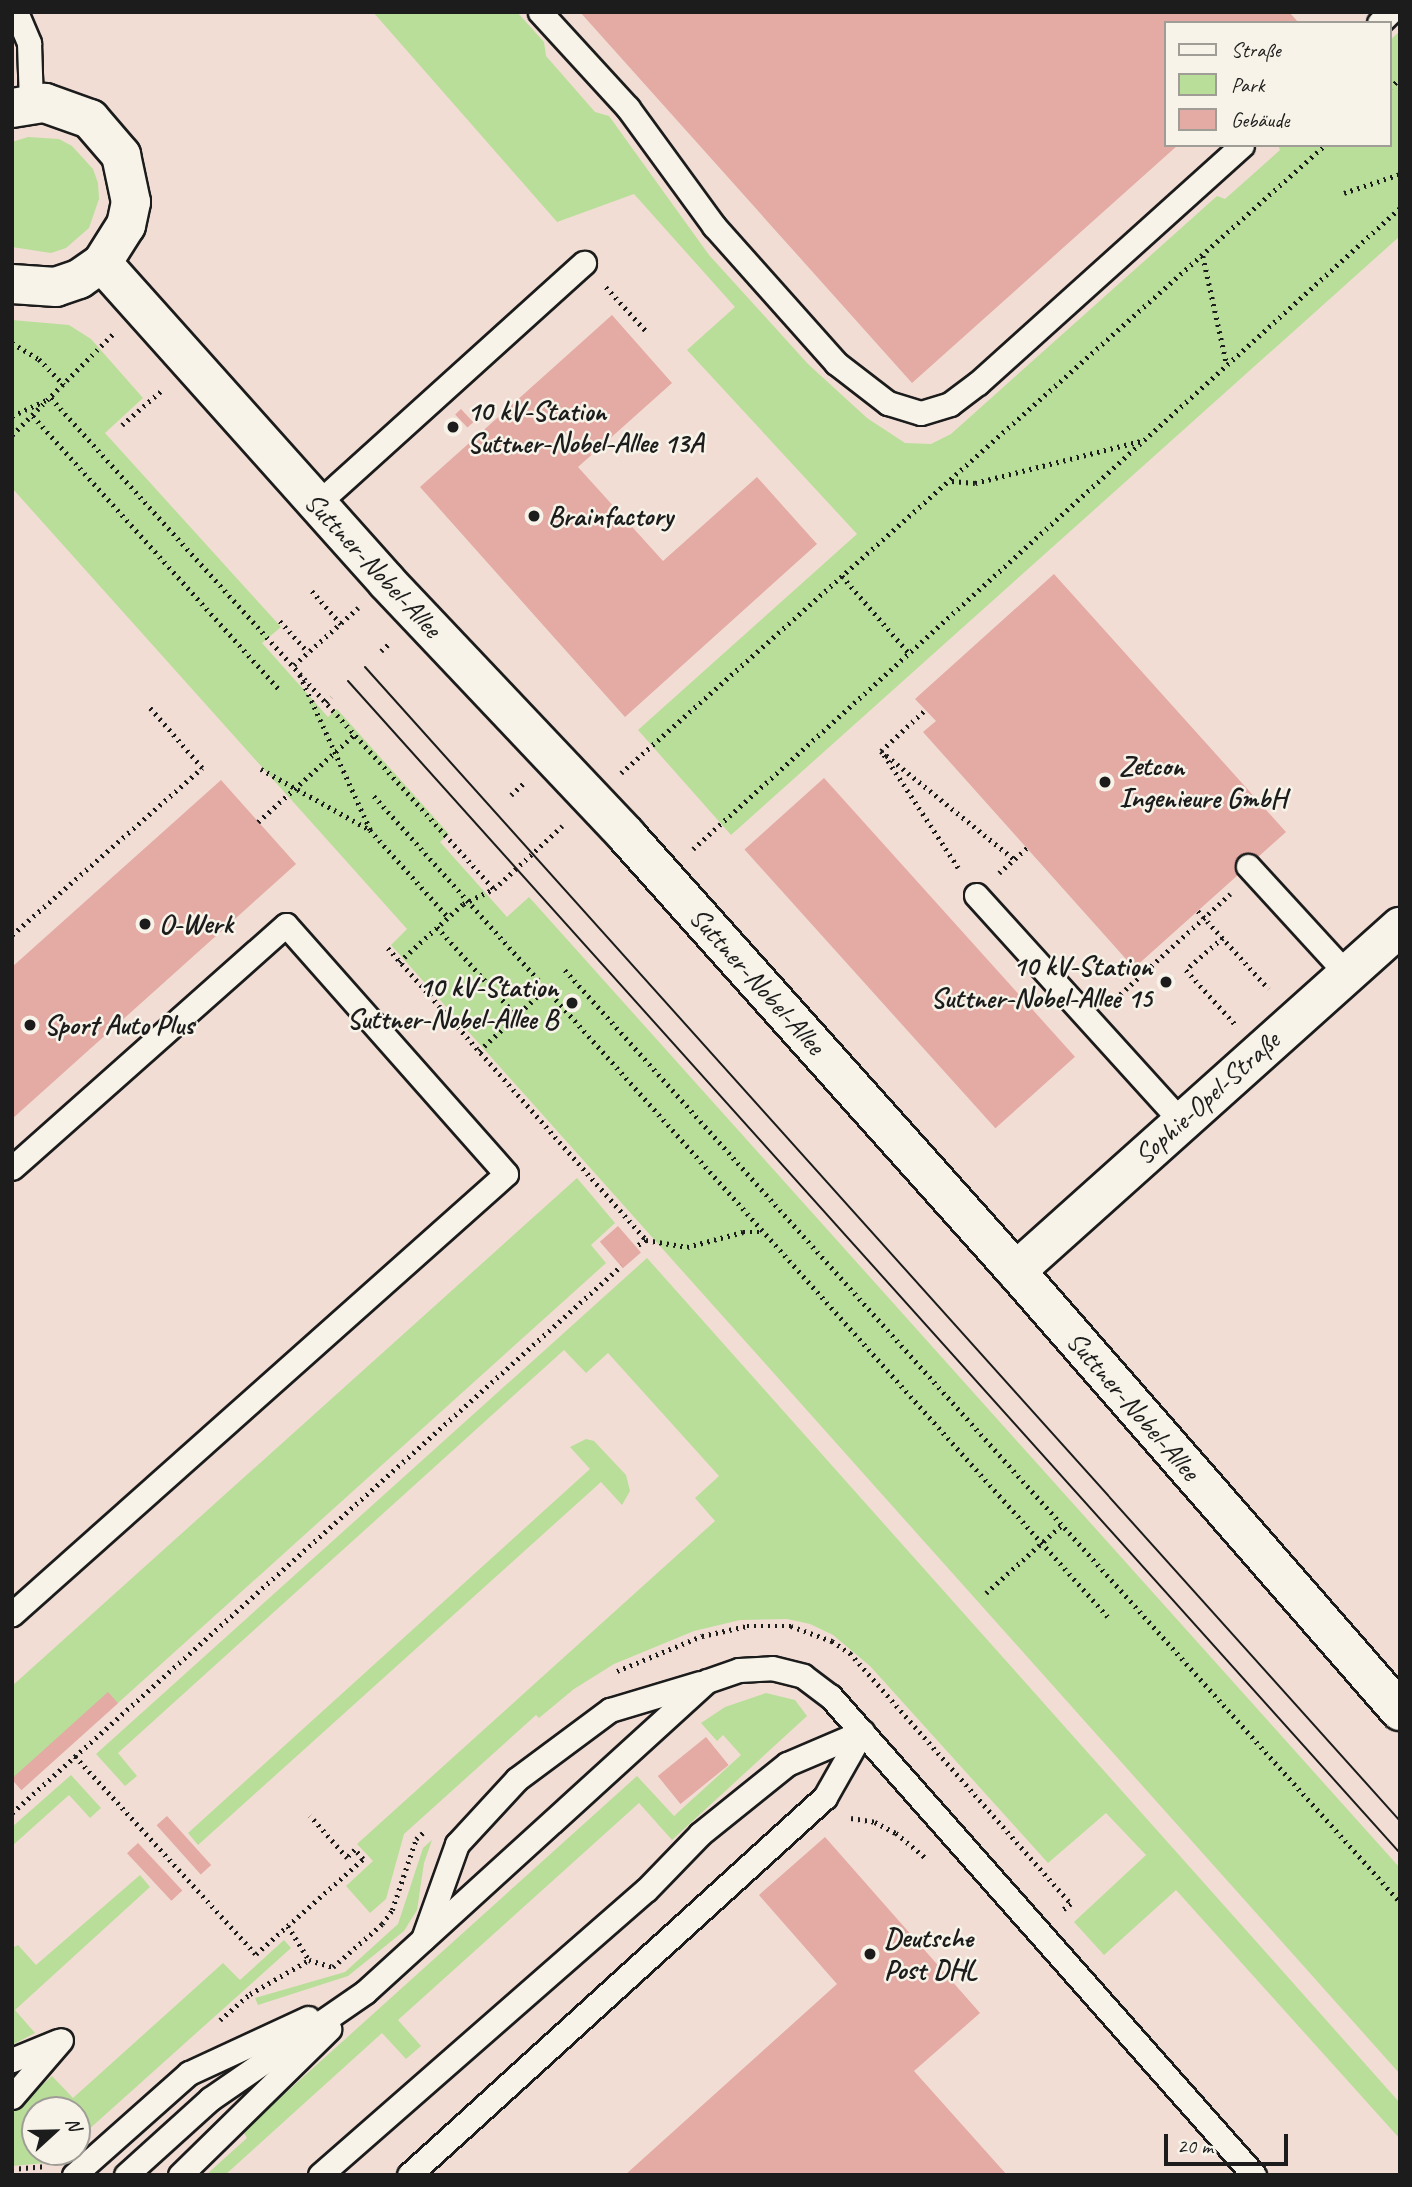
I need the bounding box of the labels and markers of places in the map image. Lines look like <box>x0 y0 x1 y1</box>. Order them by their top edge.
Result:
place label: 10 kV-Station Suttner-Nobel-Allee 13A <box>467 394 703 460</box>
marker: 10 kV-Station Suttner-Nobel-Allee 13A <box>445 419 461 435</box>
place label: Brainfactory <box>548 499 673 533</box>
marker: Brainfactory <box>526 508 542 524</box>
place label: Zetcon Ingenieure GmbH <box>1119 749 1285 815</box>
marker: Zetcon Ingenieure GmbH <box>1097 774 1113 790</box>
place label: O-Werk <box>159 907 233 941</box>
marker: O-Werk <box>137 916 153 932</box>
place label: 10 kV-Station Suttner-Nobel-Allee 15 <box>931 949 1152 1015</box>
place label: 10 kV-Station Suttner-Nobel-Allee B <box>347 970 558 1036</box>
marker: 10 kV-Station Suttner-Nobel-Allee 15 <box>1158 974 1174 990</box>
marker: 10 kV-Station Suttner-Nobel-Allee B <box>564 995 580 1011</box>
place label: Sport Auto Plus <box>44 1008 194 1042</box>
marker: Sport Auto Plus <box>22 1017 38 1033</box>
place label: Deutsche Post DHL <box>884 1921 977 1987</box>
marker: Deutsche Post DHL <box>862 1946 878 1962</box>

